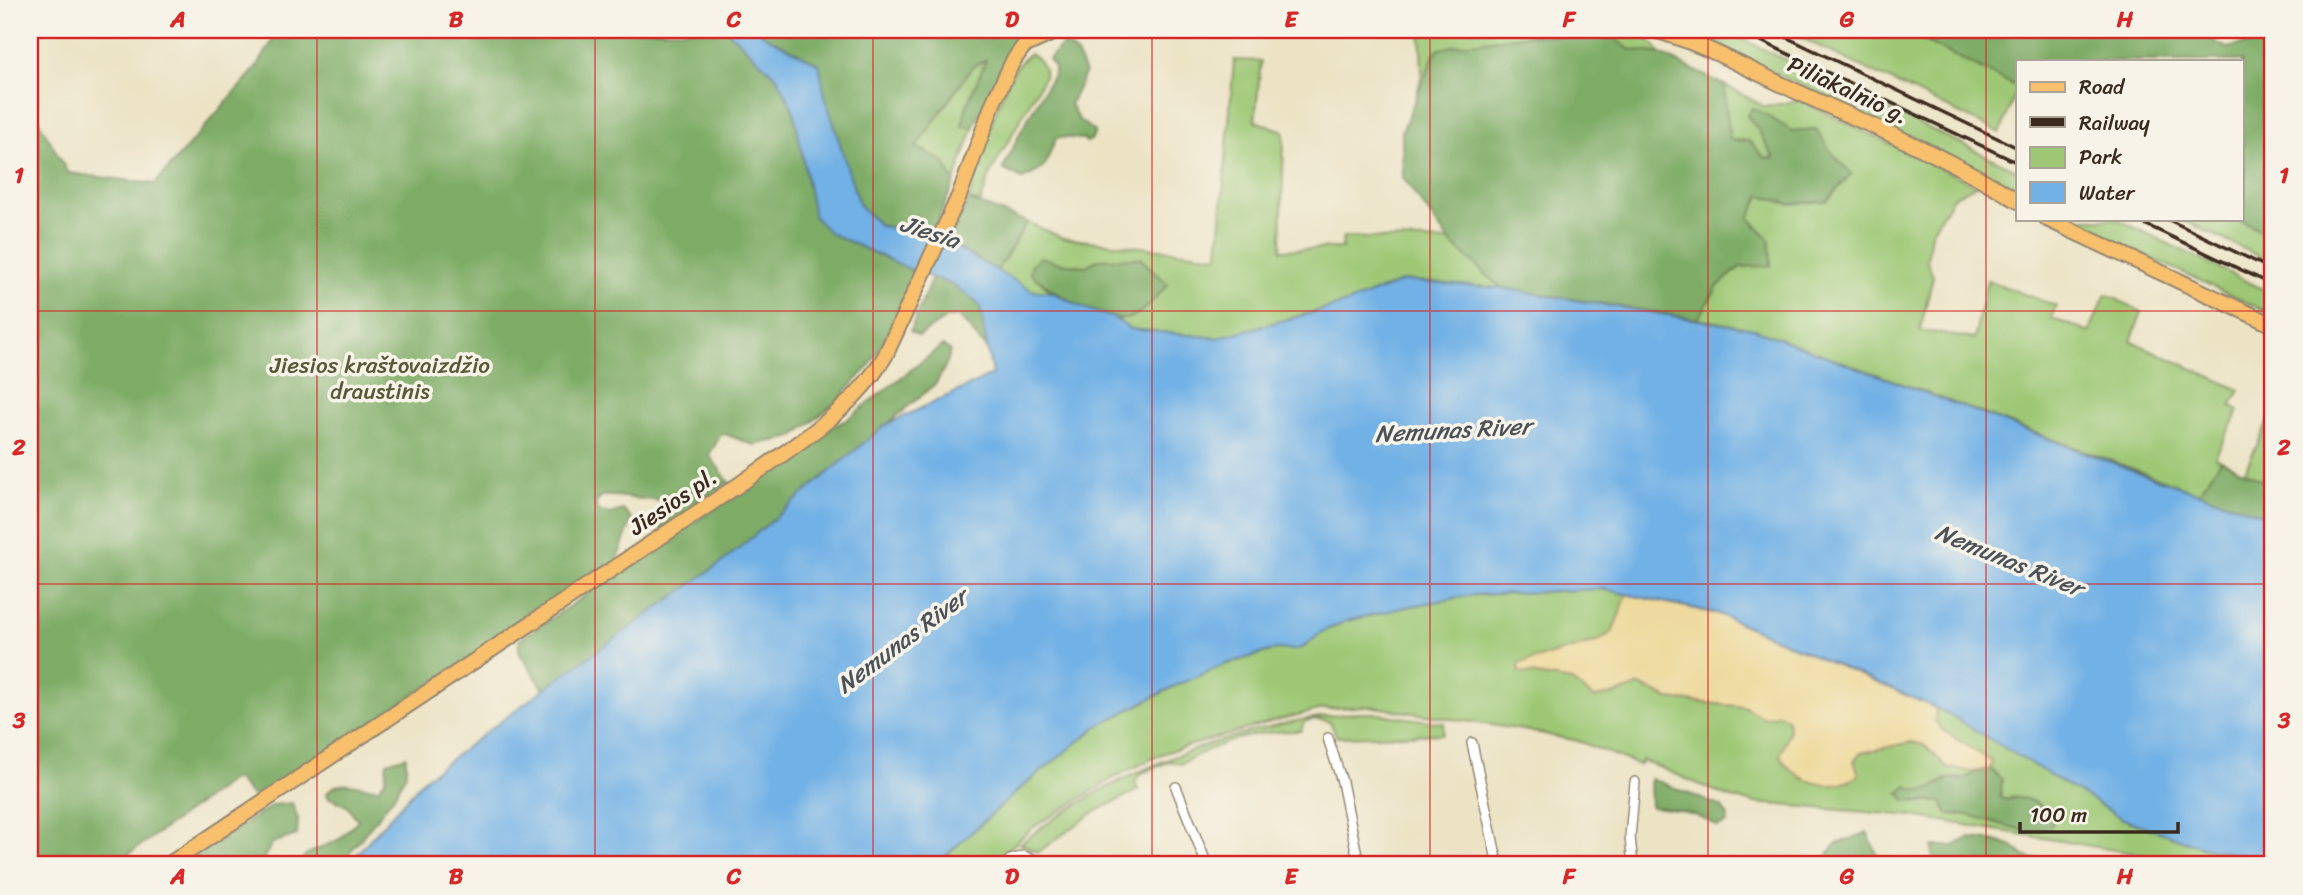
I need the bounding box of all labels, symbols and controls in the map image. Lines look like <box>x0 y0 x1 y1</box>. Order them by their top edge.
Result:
text: A <box>169 0 186 40</box>
text: B <box>449 0 464 40</box>
text: C <box>726 0 742 40</box>
text: D <box>1005 0 1020 40</box>
text: E <box>1285 0 1300 40</box>
text: F <box>1562 0 1577 40</box>
text: G <box>1839 0 1855 40</box>
text: H <box>2116 0 2134 40</box>
street label: Piliakalnio g. <box>1781 44 1915 136</box>
legend <box>2016 60 2244 220</box>
text: Road <box>2079 68 2126 106</box>
text: Railway <box>2079 104 2150 142</box>
text: Park <box>2079 138 2122 176</box>
text: 1 <box>14 155 24 196</box>
text: 1 <box>2279 155 2289 196</box>
text: Water <box>2079 174 2136 212</box>
water label: Jiesia <box>895 203 967 262</box>
park label: Jiesios kraštovaizdžio draustinis <box>269 345 490 412</box>
water label: Nemunas River <box>1374 405 1536 455</box>
text: 2 <box>11 427 26 468</box>
text: 2 <box>2276 427 2291 468</box>
street label: Jiesios pl. <box>619 457 726 547</box>
water label: Nemunas River <box>1929 511 2093 610</box>
water label: Nemunas River <box>827 575 980 705</box>
text: 3 <box>12 700 26 741</box>
text: 3 <box>2277 700 2291 741</box>
scale bar <box>2020 790 2177 834</box>
text: 100 m <box>2030 796 2087 834</box>
text: A <box>169 856 186 895</box>
text: B <box>449 856 464 895</box>
text: C <box>726 856 742 895</box>
text: D <box>1005 856 1020 895</box>
text: E <box>1285 856 1300 895</box>
text: F <box>1562 856 1577 895</box>
text: G <box>1839 856 1855 895</box>
text: H <box>2116 856 2134 895</box>

